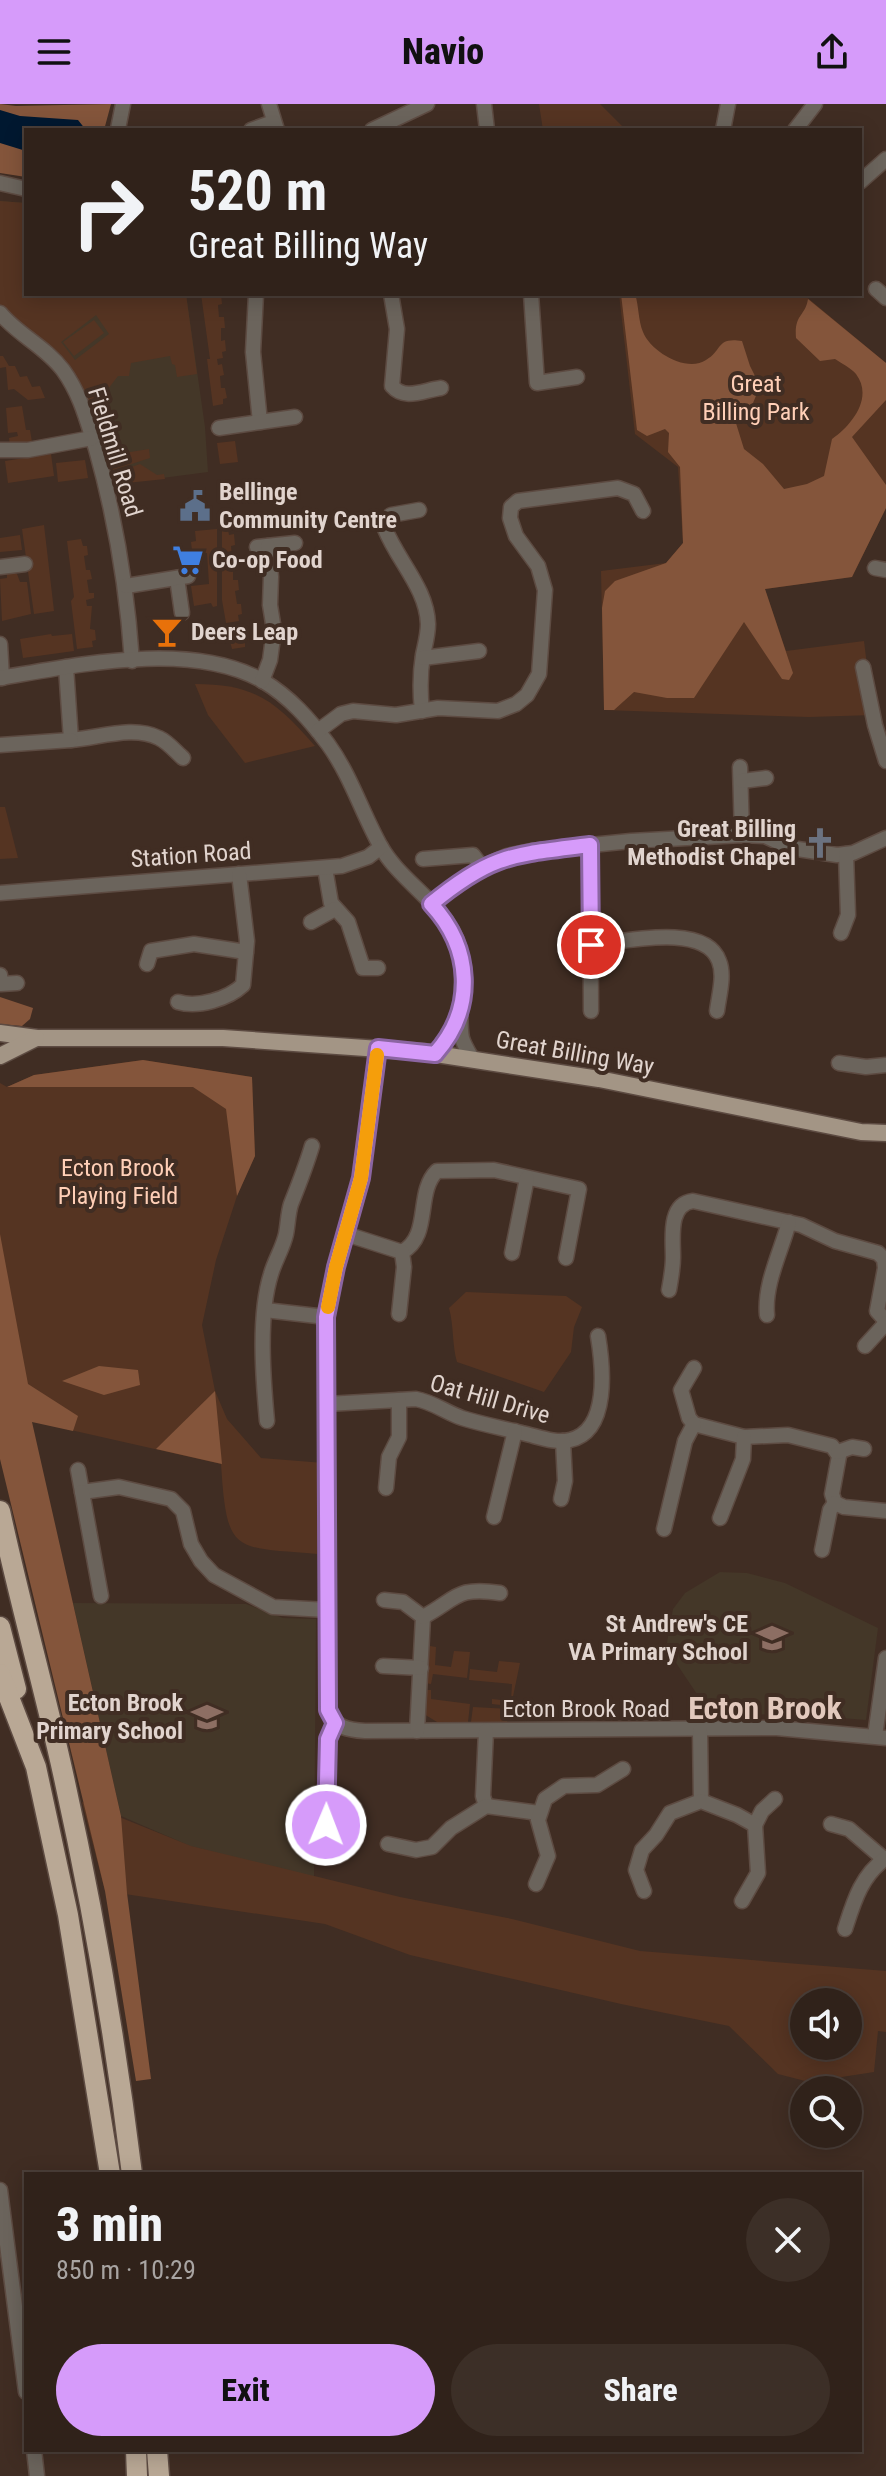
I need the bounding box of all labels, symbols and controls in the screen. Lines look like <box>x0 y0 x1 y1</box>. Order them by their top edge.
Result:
icon: menu <box>32 30 76 74</box>
icon: share <box>810 30 854 74</box>
text: Navio <box>402 31 484 73</box>
text: 520 m <box>188 158 327 224</box>
icon: right <box>56 160 160 264</box>
text: Great Billing Way <box>188 225 428 267</box>
park label: Great Billing Park <box>703 370 810 426</box>
street label: Fieldmill Road <box>82 384 148 520</box>
place label: Bellinge Community Centre <box>219 478 397 534</box>
public building icon: Bellinge Community Centre <box>178 489 212 523</box>
supermarket icon: Co-op Food <box>171 543 205 577</box>
place label: Co-op Food <box>212 546 323 574</box>
bar icon: Deers Leap <box>150 615 184 649</box>
place label: Deers Leap <box>191 618 298 646</box>
place label: Great Billing Methodist Chapel <box>627 815 796 871</box>
church icon: Great Billing Methodist Chapel <box>803 826 837 860</box>
street label: Station Road <box>130 837 252 873</box>
pin <box>557 911 625 979</box>
icon: arrive <box>569 923 613 967</box>
street label: Great Billing Way <box>494 1025 656 1081</box>
park label: Ecton Brook Playing Field <box>58 1154 178 1210</box>
street label: Oat Hill Drive <box>427 1369 553 1429</box>
place label: St Andrew's CE VA Primary School <box>568 1610 748 1666</box>
school or university icon: St Andrew's CE VA Primary School <box>755 1621 789 1655</box>
place label: Ecton Brook Primary School <box>36 1689 184 1745</box>
district label: Ecton Brook <box>688 1689 843 1727</box>
street label: Ecton Brook Road <box>502 1695 670 1723</box>
school or university icon: Ecton Brook Primary School <box>190 1700 224 1734</box>
position arrow <box>284 1783 368 1867</box>
map controls <box>790 1988 862 2148</box>
button: sound <box>790 1988 862 2060</box>
button: search <box>790 2076 862 2148</box>
text: 3 min <box>56 2196 163 2253</box>
button: close <box>746 2198 830 2282</box>
text: 850 m · 10:29 <box>56 2255 196 2285</box>
button: Exit <box>56 2344 435 2436</box>
button: Share <box>451 2344 830 2436</box>

